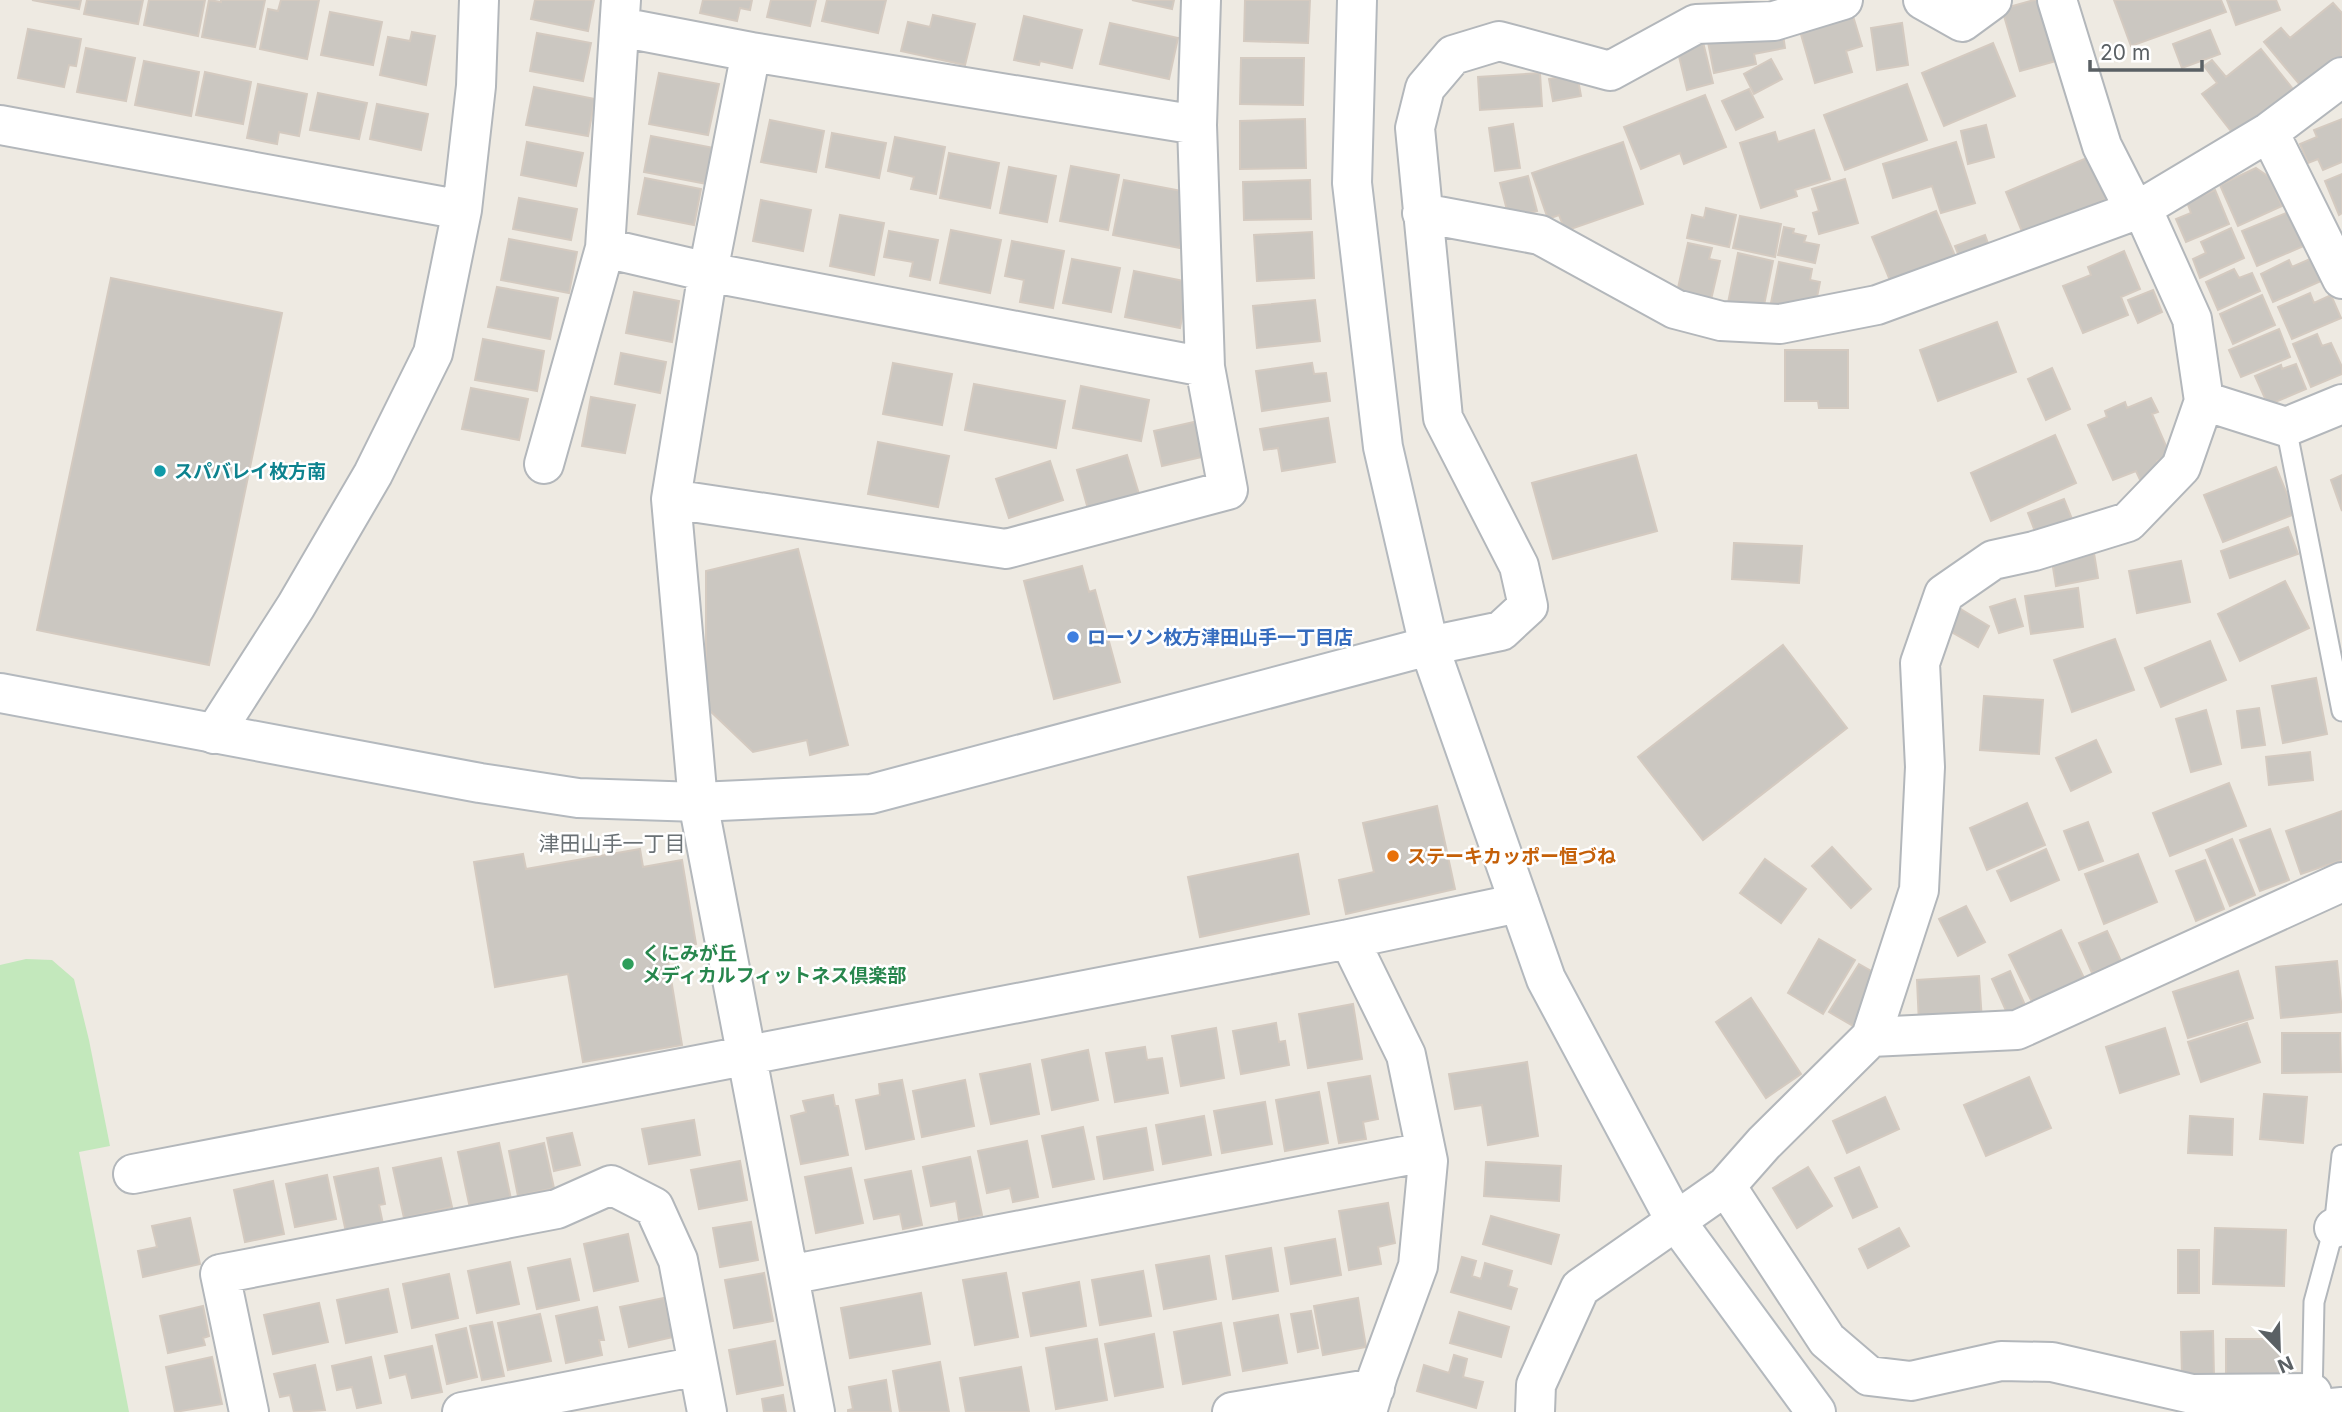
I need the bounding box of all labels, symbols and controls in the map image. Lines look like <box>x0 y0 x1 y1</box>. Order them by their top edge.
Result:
scale bar <box>2090 28 2202 72</box>
text: 20 m <box>2100 40 2150 65</box>
place label: スパバレイ枚方南 <box>174 460 326 483</box>
marker: スパバレイ枚方南 <box>152 463 168 479</box>
place label: ローソン枚方津田山手一丁目店 <box>1087 626 1353 649</box>
marker: ローソン枚方津田山手一丁目店 <box>1065 629 1081 645</box>
district label: 津田山手一丁目 <box>539 831 686 856</box>
place label: ステーキカッポー恒づね <box>1407 845 1616 868</box>
marker: ステーキカッポー恒づね <box>1385 848 1401 864</box>
place label: くにみが丘 メディカルフィットネス倶楽部 <box>642 942 906 987</box>
marker: くにみが丘 メディカルフィットネス倶楽部 <box>620 956 636 972</box>
north arrow <box>2244 1314 2314 1384</box>
text: N <box>2274 1351 2297 1378</box>

